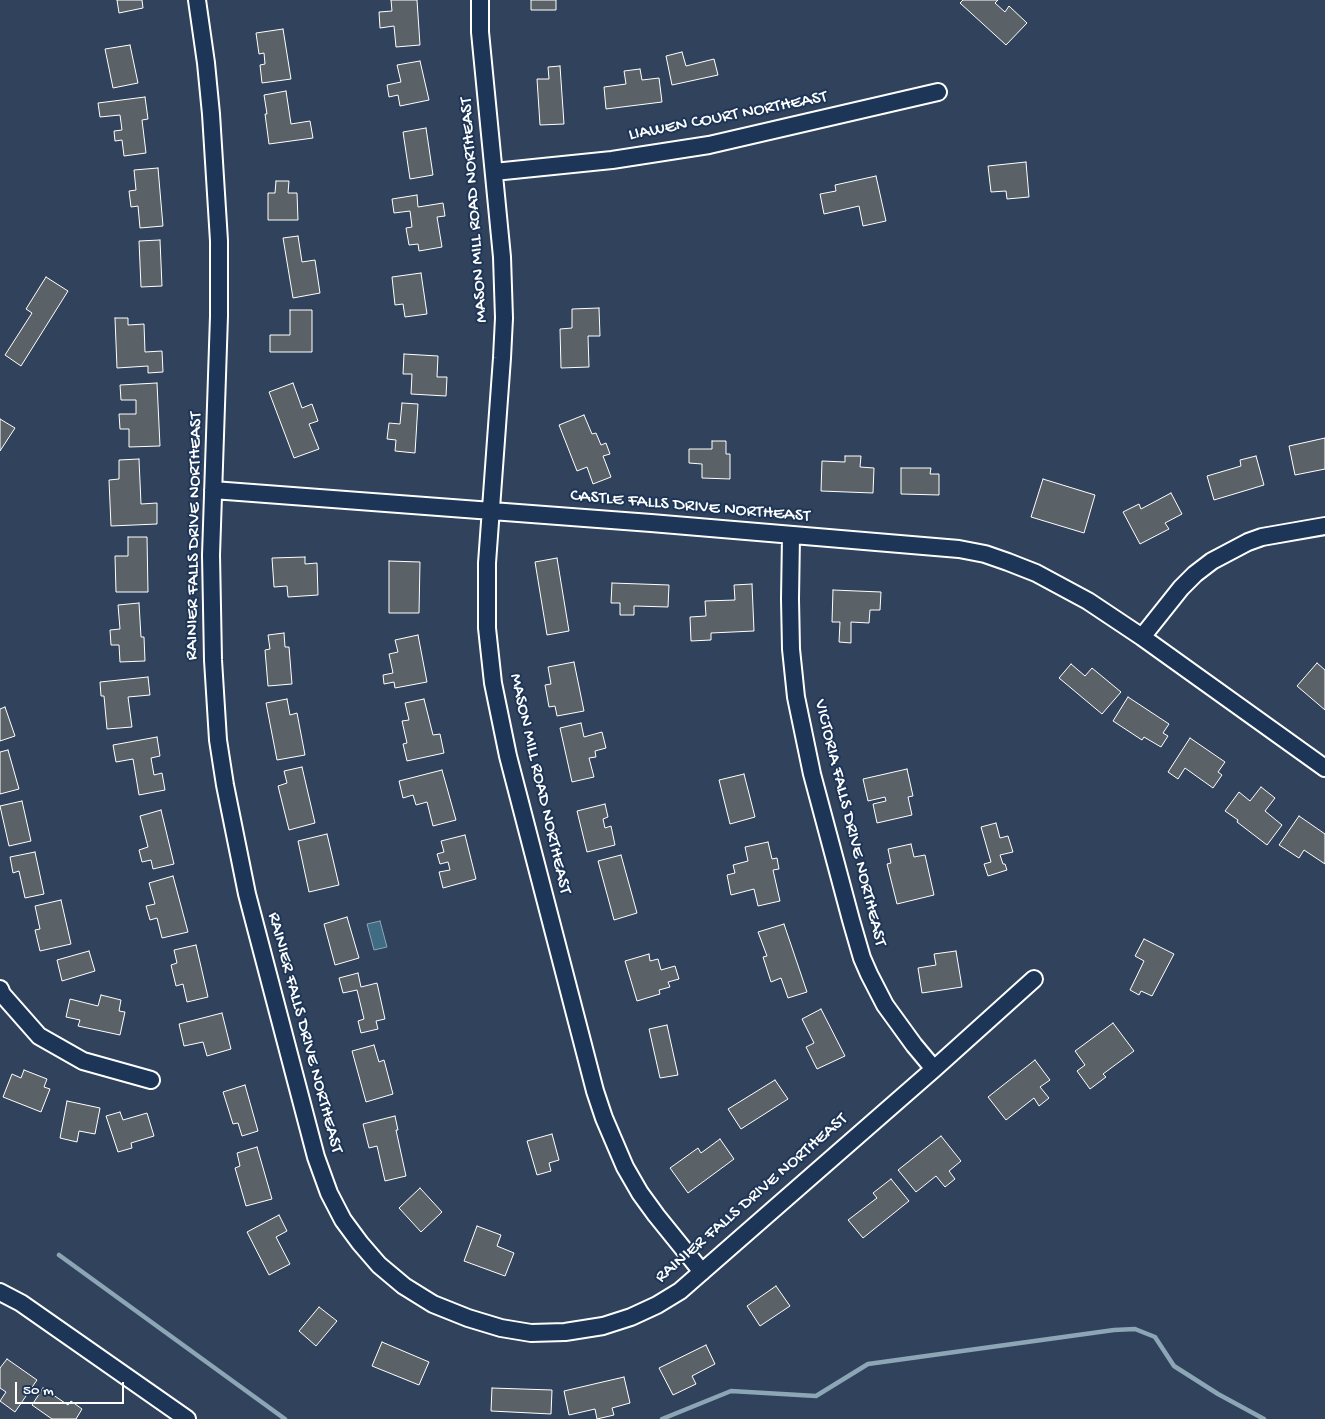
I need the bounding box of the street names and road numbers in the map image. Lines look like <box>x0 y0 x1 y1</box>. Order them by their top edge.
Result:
street label: LIAWEN COURT NORTHEAST <box>627 87 829 147</box>
street label: MASON MILL ROAD NORTHEAST <box>456 97 494 323</box>
street label: RAINIER FALLS DRIVE NORTHEAST <box>182 412 208 660</box>
street label: CASTLE FALLS DRIVE NORTHEAST <box>569 486 811 528</box>
street label: MASON MILL ROAD NORTHEAST <box>503 672 575 896</box>
street label: VICTORIA FALLS DRIVE NORTHEAST <box>808 697 890 949</box>
street label: RAINIER FALLS DRIVE NORTHEAST <box>261 910 347 1156</box>
street label: RAINIER FALLS DRIVE NORTHEAST <box>651 1109 853 1289</box>

